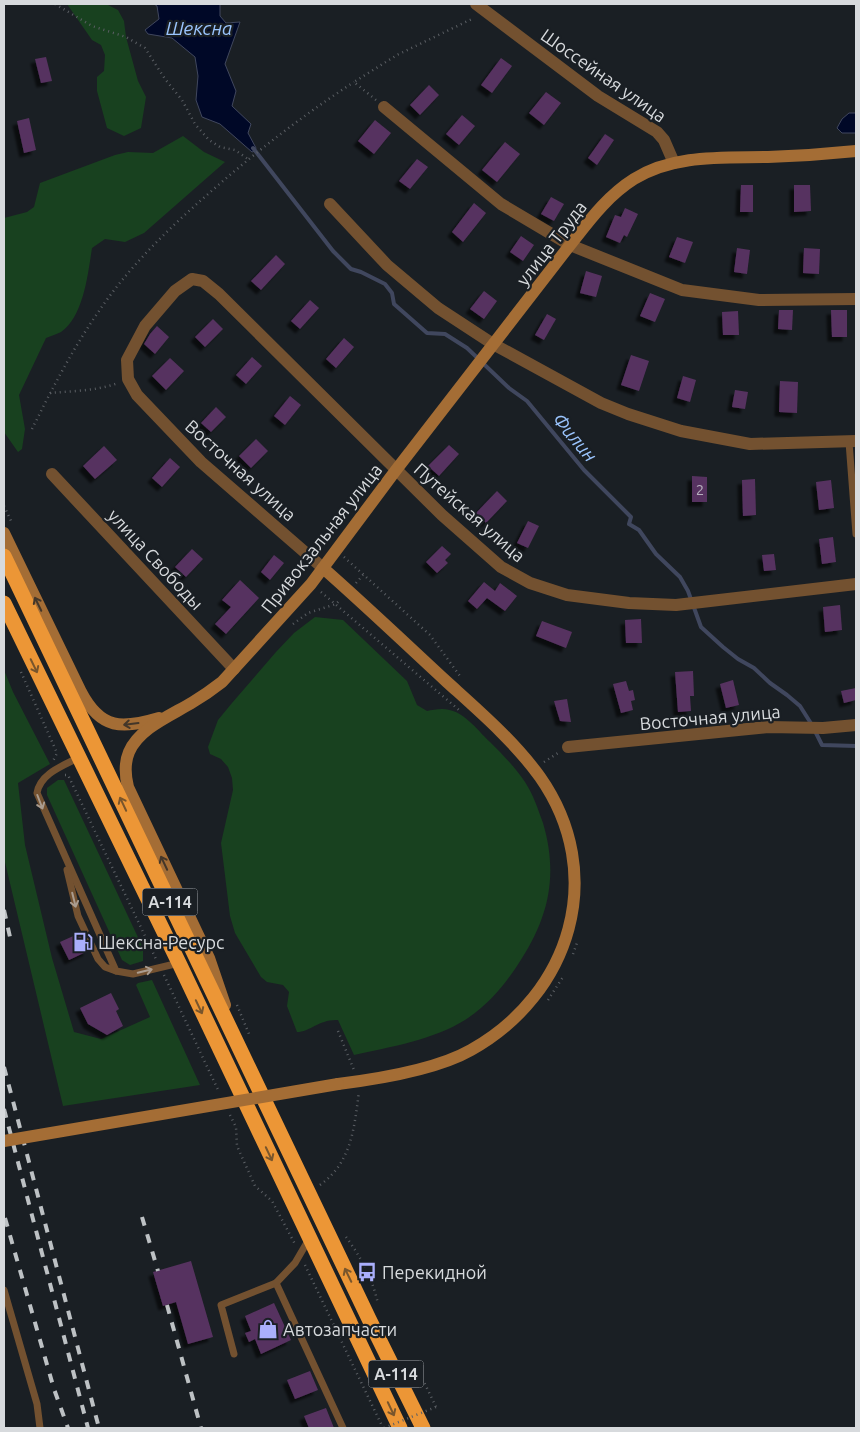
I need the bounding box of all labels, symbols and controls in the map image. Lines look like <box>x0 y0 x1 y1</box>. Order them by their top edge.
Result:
water label: Шексна <box>166 17 232 39</box>
street label: Шоссейная улица <box>538 24 670 126</box>
street label: улица Труда <box>512 197 590 289</box>
water label: Филин <box>548 408 602 466</box>
street label: Восточная улица <box>182 415 300 525</box>
street label: Привокзальная улица <box>256 459 386 617</box>
street label: Путейская улица <box>411 459 529 565</box>
house number: 2 <box>696 481 704 498</box>
street label: улица Свободы <box>104 505 208 613</box>
one-way arrow <box>33 597 42 612</box>
one-way arrow <box>30 658 39 673</box>
street label: Восточная улица <box>639 701 781 733</box>
one-way arrow <box>124 719 140 729</box>
one-way arrow <box>36 794 45 809</box>
one-way arrow <box>118 797 127 812</box>
one-way arrow <box>159 856 168 871</box>
road number: А-114 <box>142 889 198 916</box>
one-way arrow <box>70 891 79 907</box>
fuel station icon: Шексна-Ресурс <box>72 931 94 953</box>
place label: Шексна-Ресурс <box>98 932 224 952</box>
one-way arrow <box>136 966 152 976</box>
one-way arrow <box>195 999 205 1014</box>
one-way arrow <box>265 1146 274 1161</box>
bus stop icon: Перекидной <box>356 1261 378 1283</box>
place label: Перекидной <box>382 1262 487 1282</box>
one-way arrow <box>343 1268 352 1283</box>
shop icon: Автозапчасти <box>257 1318 279 1340</box>
place label: Автозапчасти <box>283 1319 397 1339</box>
road number: А-114 <box>368 1360 424 1388</box>
one-way arrow <box>387 1401 396 1416</box>

